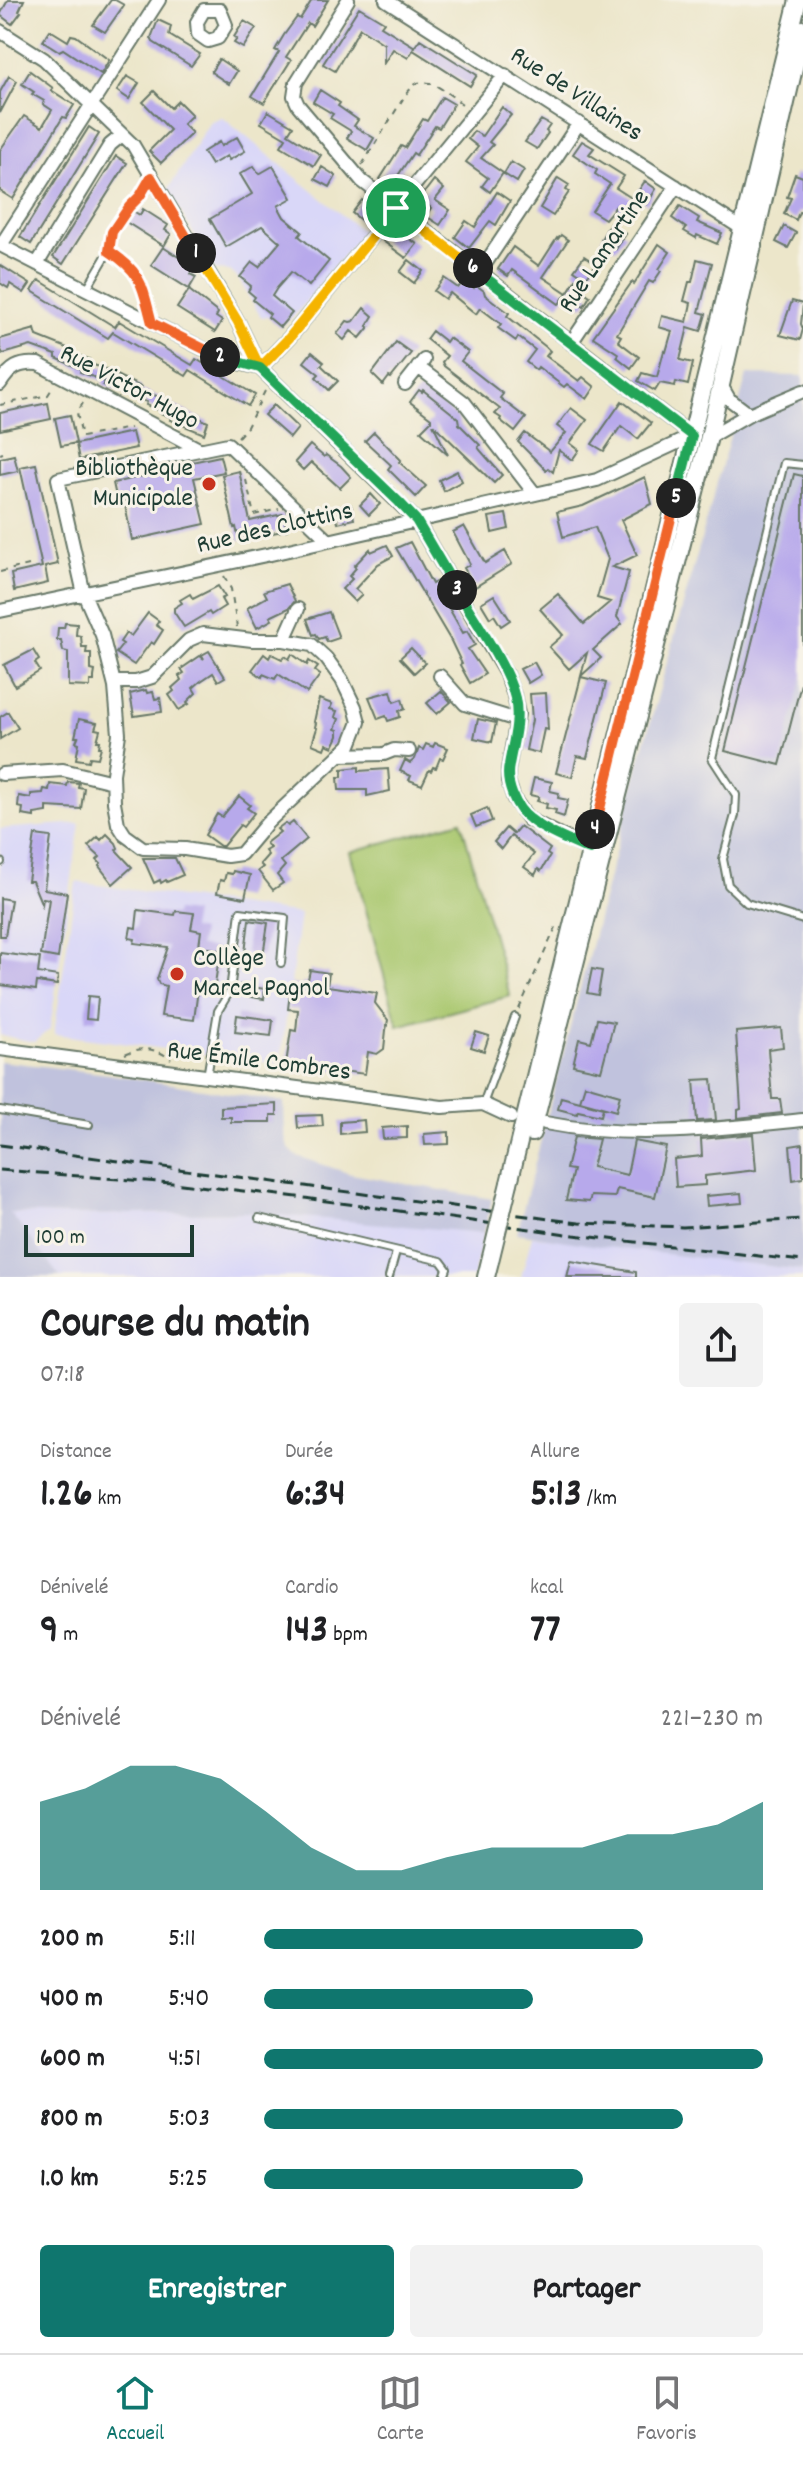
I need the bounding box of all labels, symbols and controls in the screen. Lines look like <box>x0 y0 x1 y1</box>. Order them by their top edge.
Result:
street label: Rue de Villaines <box>502 38 650 152</box>
pin <box>362 174 430 242</box>
street label: Rue Lamartine <box>550 183 660 321</box>
icon: arrive <box>374 186 418 230</box>
pin: 1 <box>176 233 216 273</box>
text: 1 <box>194 237 198 268</box>
pin: 6 <box>453 248 493 288</box>
text: 6 <box>468 252 478 283</box>
street label: Rue Victor Hugo <box>53 336 205 440</box>
pin: 2 <box>200 337 240 377</box>
text: 2 <box>215 341 225 372</box>
place label: Bibliothèque Municipale <box>75 451 193 518</box>
marker: Bibliothèque Municipale <box>200 475 218 493</box>
pin: 5 <box>656 478 696 518</box>
text: 5 <box>671 482 681 513</box>
street label: Rue des Clottins <box>193 493 357 565</box>
pin: 3 <box>437 570 477 610</box>
text: 3 <box>452 574 462 605</box>
pin: 4 <box>575 809 615 849</box>
text: 4 <box>590 813 600 844</box>
place label: Collège Marcel Pagnol <box>193 941 329 1008</box>
marker: Collège Marcel Pagnol <box>168 965 186 983</box>
street label: Rue Émile Combres <box>165 1032 353 1092</box>
scale bar <box>24 1221 194 1257</box>
text: 100 m <box>36 1223 85 1254</box>
text: Course du matin <box>40 1295 310 1358</box>
button: share <box>679 1303 763 1387</box>
text: 07:18 <box>40 1357 85 1394</box>
text: Distance <box>40 1437 112 1468</box>
text: Durée <box>285 1437 333 1468</box>
text: Allure <box>530 1437 580 1468</box>
text: 1.26 <box>40 1468 92 1525</box>
text: 6:34 <box>285 1468 346 1525</box>
text: 5:13 <box>530 1468 582 1525</box>
text: km <box>92 1484 122 1515</box>
text: /km <box>582 1484 617 1515</box>
text: Dénivelé <box>40 1573 109 1604</box>
text: Cardio <box>285 1573 338 1604</box>
text: kcal <box>530 1573 563 1604</box>
text: 9 <box>40 1604 58 1661</box>
text: 143 <box>285 1604 328 1661</box>
text: 77 <box>530 1604 561 1661</box>
text: m <box>58 1620 78 1651</box>
text: bpm <box>328 1620 368 1651</box>
text: Dénivelé <box>40 1701 121 1738</box>
text: 221–230 m <box>661 1701 763 1738</box>
text: 200 m <box>40 1921 104 1958</box>
text: 5:11 <box>168 1921 196 1958</box>
text: 400 m <box>40 1981 103 2018</box>
text: 5:40 <box>168 1981 209 2018</box>
text: 600 m <box>40 2041 105 2078</box>
text: 4:51 <box>168 2041 201 2078</box>
text: 800 m <box>40 2101 103 2138</box>
text: 5:03 <box>168 2101 210 2138</box>
text: 1.0 km <box>40 2161 99 2198</box>
text: 5:25 <box>168 2161 208 2198</box>
button: Enregistrer <box>40 2245 394 2337</box>
button: Partager <box>410 2245 763 2337</box>
tab: Accueil <box>106 2371 164 2450</box>
tab: Carte <box>377 2371 424 2450</box>
tab: Favoris <box>636 2371 697 2450</box>

